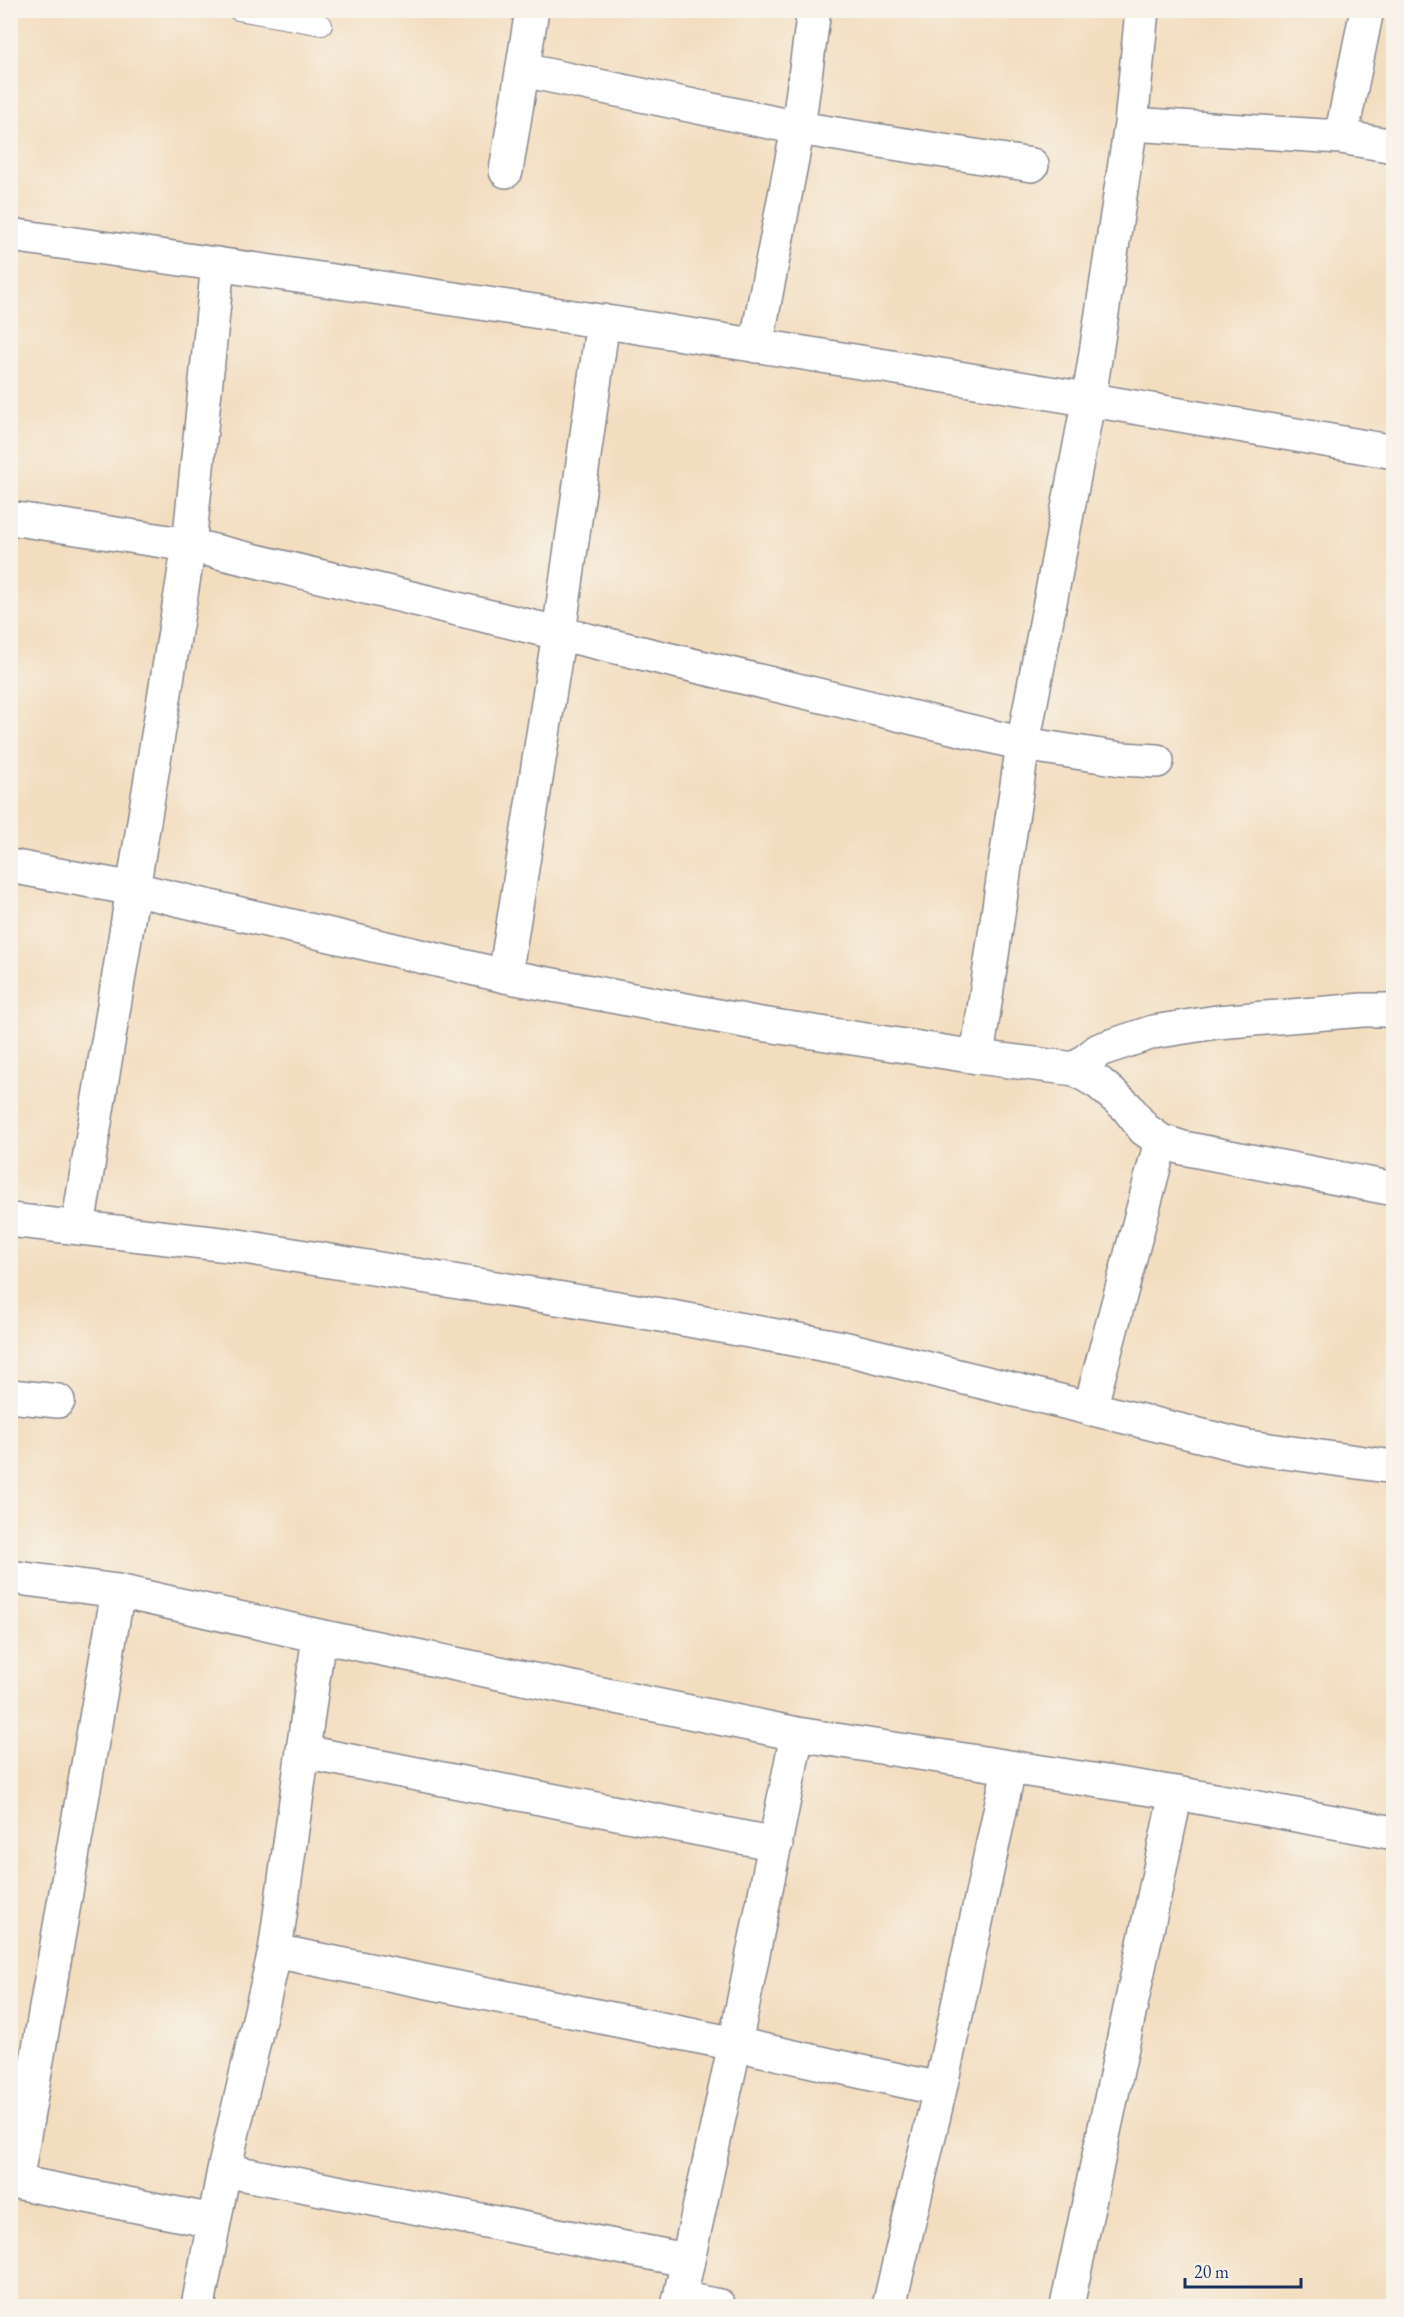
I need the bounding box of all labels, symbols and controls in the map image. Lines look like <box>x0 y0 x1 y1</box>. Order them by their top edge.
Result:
scale bar <box>1185 2251 1300 2289</box>
text: 20 m <box>1194 2260 1229 2283</box>

